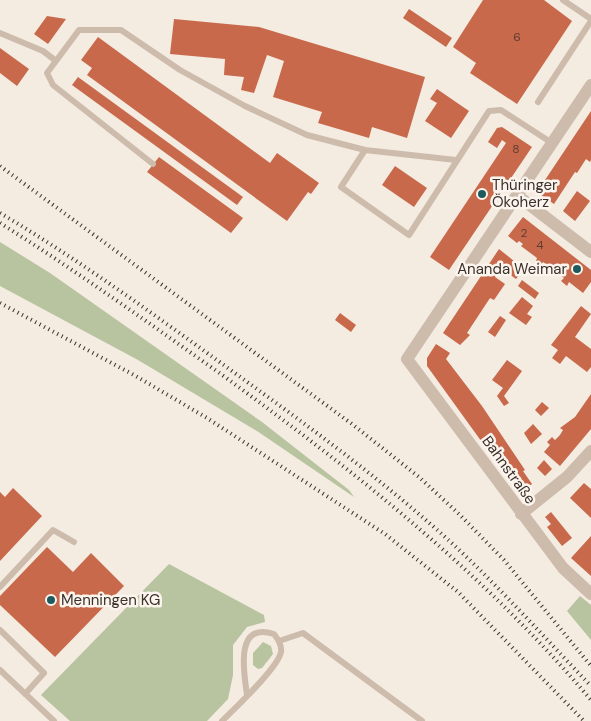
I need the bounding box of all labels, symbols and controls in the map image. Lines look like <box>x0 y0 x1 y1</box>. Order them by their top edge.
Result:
house number: 6 <box>513 29 521 45</box>
house number: 8 <box>512 141 520 157</box>
place label: Thüringer Ökoherz <box>492 175 558 212</box>
marker: Thüringer Ökoherz <box>476 188 488 200</box>
house number: 2 <box>521 225 528 241</box>
house number: 4 <box>536 237 544 253</box>
place label: Ananda Weimar <box>457 259 567 279</box>
marker: Ananda Weimar <box>571 263 583 275</box>
street label: Bahnstraße <box>478 432 540 508</box>
place label: Menningen KG <box>61 590 160 610</box>
marker: Menningen KG <box>45 594 57 606</box>

